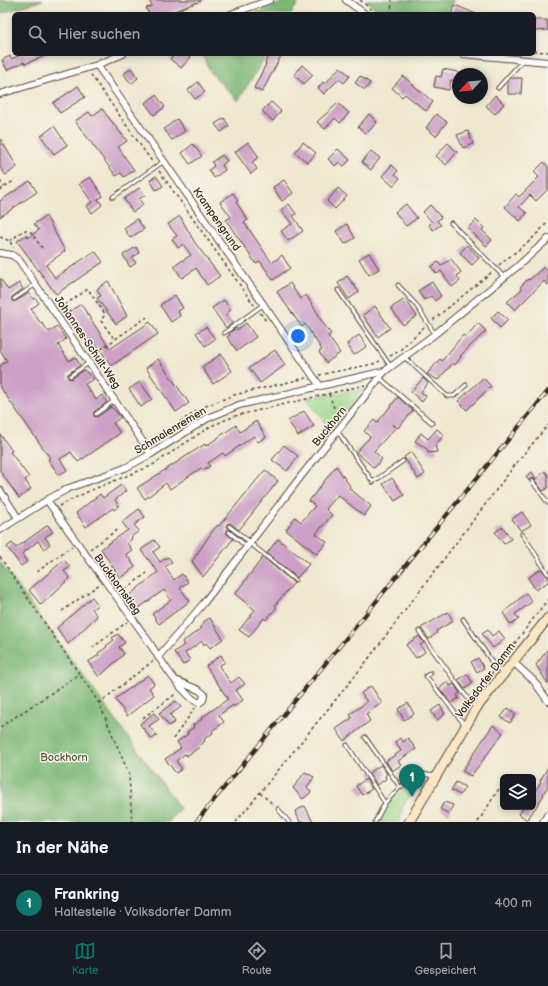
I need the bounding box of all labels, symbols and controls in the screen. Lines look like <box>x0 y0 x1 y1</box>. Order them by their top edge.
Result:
search box <box>12 12 536 56</box>
icon: search <box>26 23 48 45</box>
text: Hier suchen <box>58 25 140 44</box>
north arrow <box>452 68 488 104</box>
street label: Krampengrund <box>190 185 243 253</box>
street label: Johannes-Schult-Weg <box>52 293 123 391</box>
your location <box>288 326 308 346</box>
street label: Schmalenremen <box>132 404 208 457</box>
street label: Buckhorn <box>309 404 349 449</box>
street label: Buckhornstieg <box>91 551 144 617</box>
street label: Volksdorfer Damm <box>453 640 518 720</box>
park label: Bockhorn <box>40 751 88 764</box>
pin: 1 <box>399 764 425 797</box>
map controls <box>500 774 536 810</box>
button: layers <box>500 774 536 810</box>
text: In der Nähe <box>16 838 109 858</box>
text: Frankring <box>54 885 119 904</box>
text: 1 <box>26 895 32 911</box>
text: 400 m <box>495 895 532 911</box>
text: Haltestelle · Volksdorfer Damm <box>54 904 232 920</box>
tab: Karte <box>72 940 99 977</box>
tab: Route <box>242 940 271 977</box>
tab: Gespeichert <box>415 940 476 977</box>

